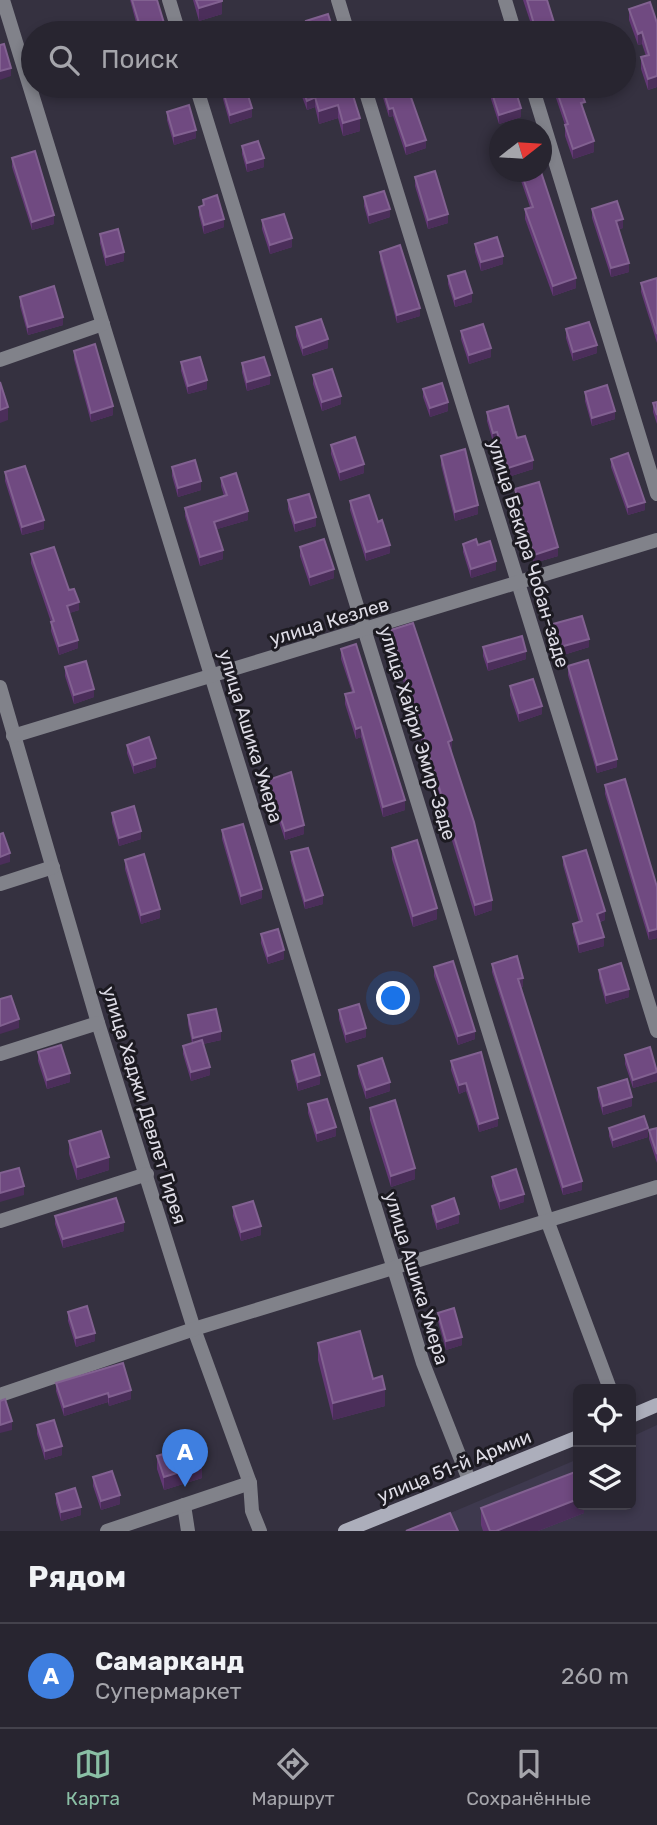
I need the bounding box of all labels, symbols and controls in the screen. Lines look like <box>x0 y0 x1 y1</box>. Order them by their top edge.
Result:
search box <box>21 21 636 98</box>
icon: search <box>45 41 83 79</box>
text: Поиск <box>101 44 179 75</box>
north arrow <box>489 119 552 182</box>
street label: улица Бекира Чобан-заде <box>483 436 574 670</box>
street label: улица Кезлев <box>267 592 392 651</box>
street label: улица Хайри Эмир-Заде <box>374 623 461 843</box>
street label: улица Ашика Умера <box>213 647 288 825</box>
your location <box>376 981 410 1015</box>
street label: улица Хаджи Девлет Гирея <box>97 983 192 1227</box>
street label: улица Ашика Умера <box>379 1189 454 1367</box>
map controls <box>573 1384 636 1510</box>
button: locate <box>573 1384 636 1447</box>
street label: улица 51-й Армии <box>374 1425 535 1508</box>
pin: A <box>162 1429 208 1487</box>
button: layers <box>573 1447 636 1510</box>
text: Рядом <box>28 1559 126 1595</box>
text: Самарканд <box>95 1646 244 1677</box>
text: A <box>43 1662 59 1690</box>
text: 260 m <box>561 1662 629 1690</box>
text: Супермаркет <box>95 1677 242 1705</box>
tab: Карта <box>66 1745 120 1810</box>
tab: Маршрут <box>252 1745 335 1810</box>
tab: Сохранённые <box>466 1745 591 1810</box>

